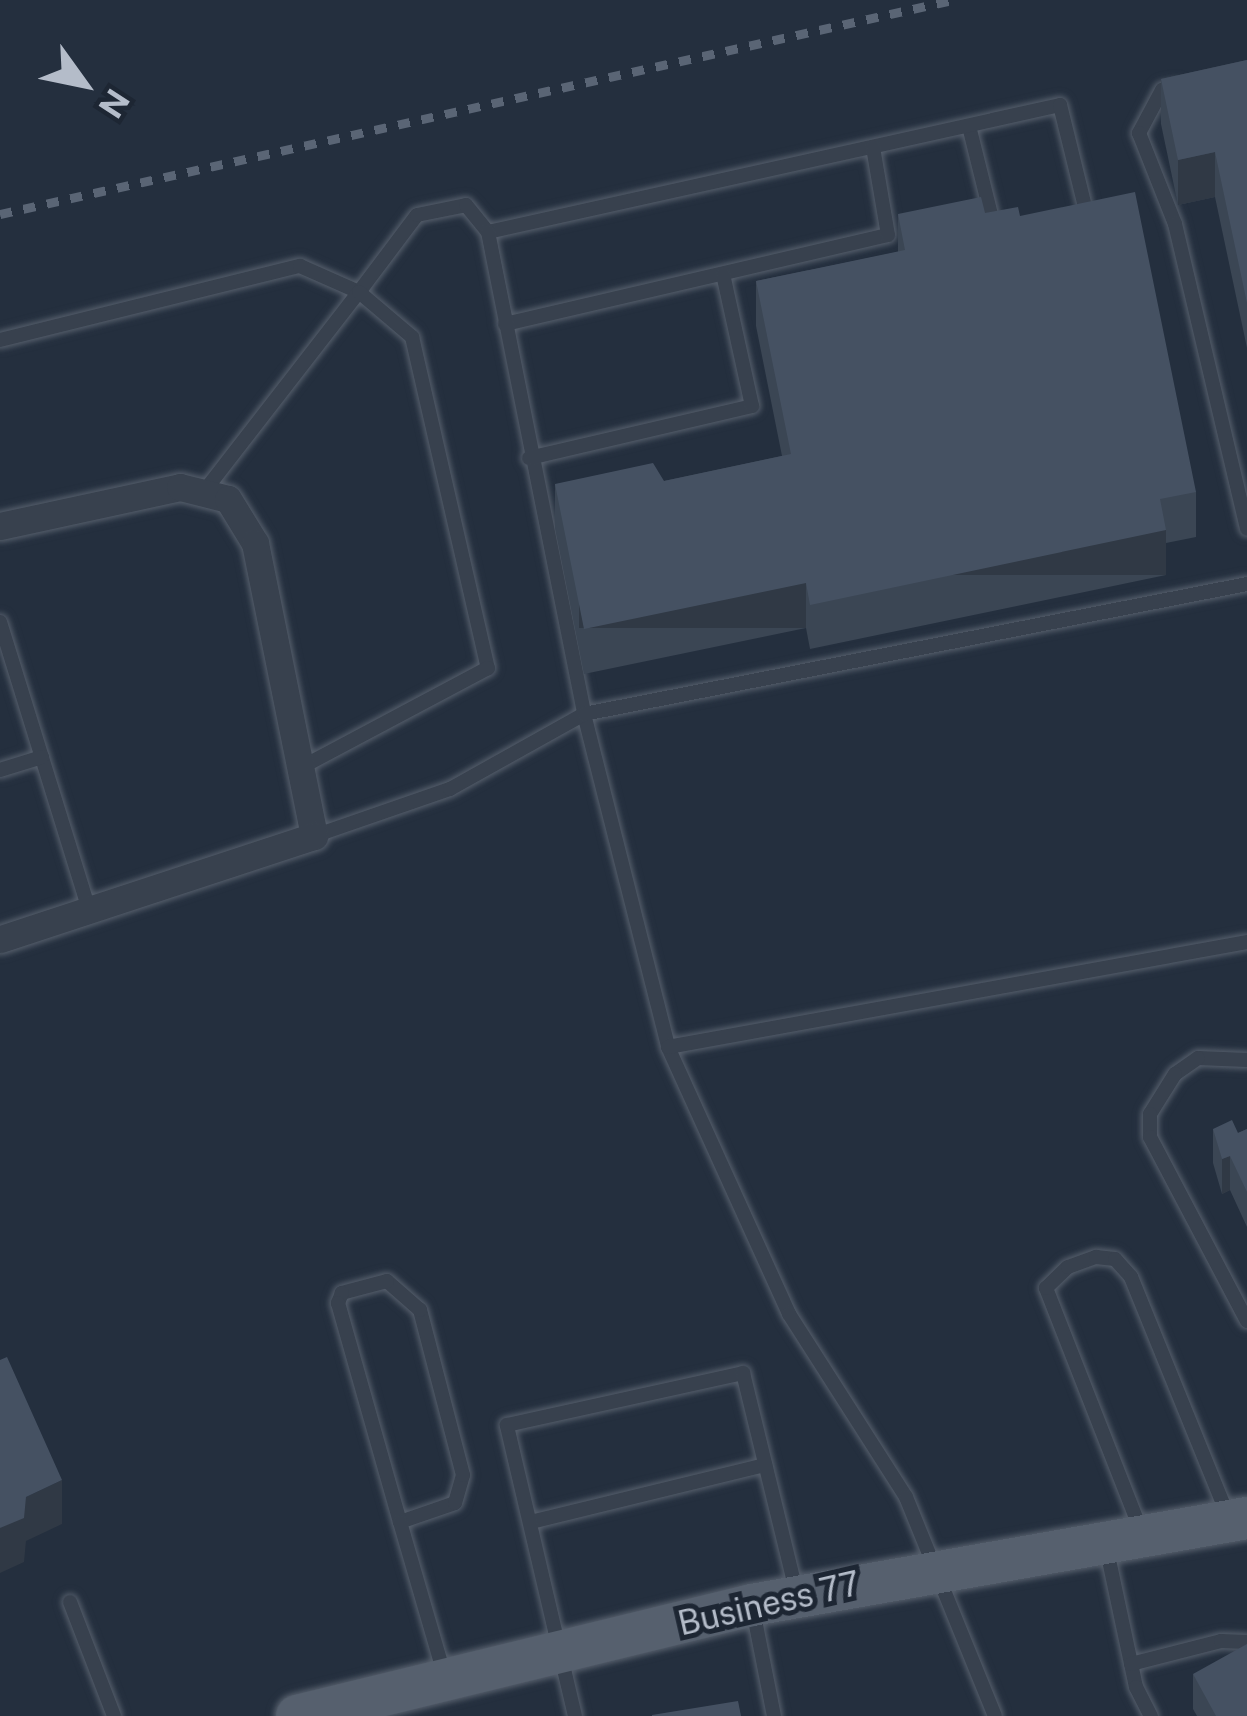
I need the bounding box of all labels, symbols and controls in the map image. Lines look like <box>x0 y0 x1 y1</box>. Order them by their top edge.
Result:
north arrow <box>24 24 144 144</box>
text: N <box>91 82 137 125</box>
street label: Business 77 <box>674 1564 864 1644</box>

